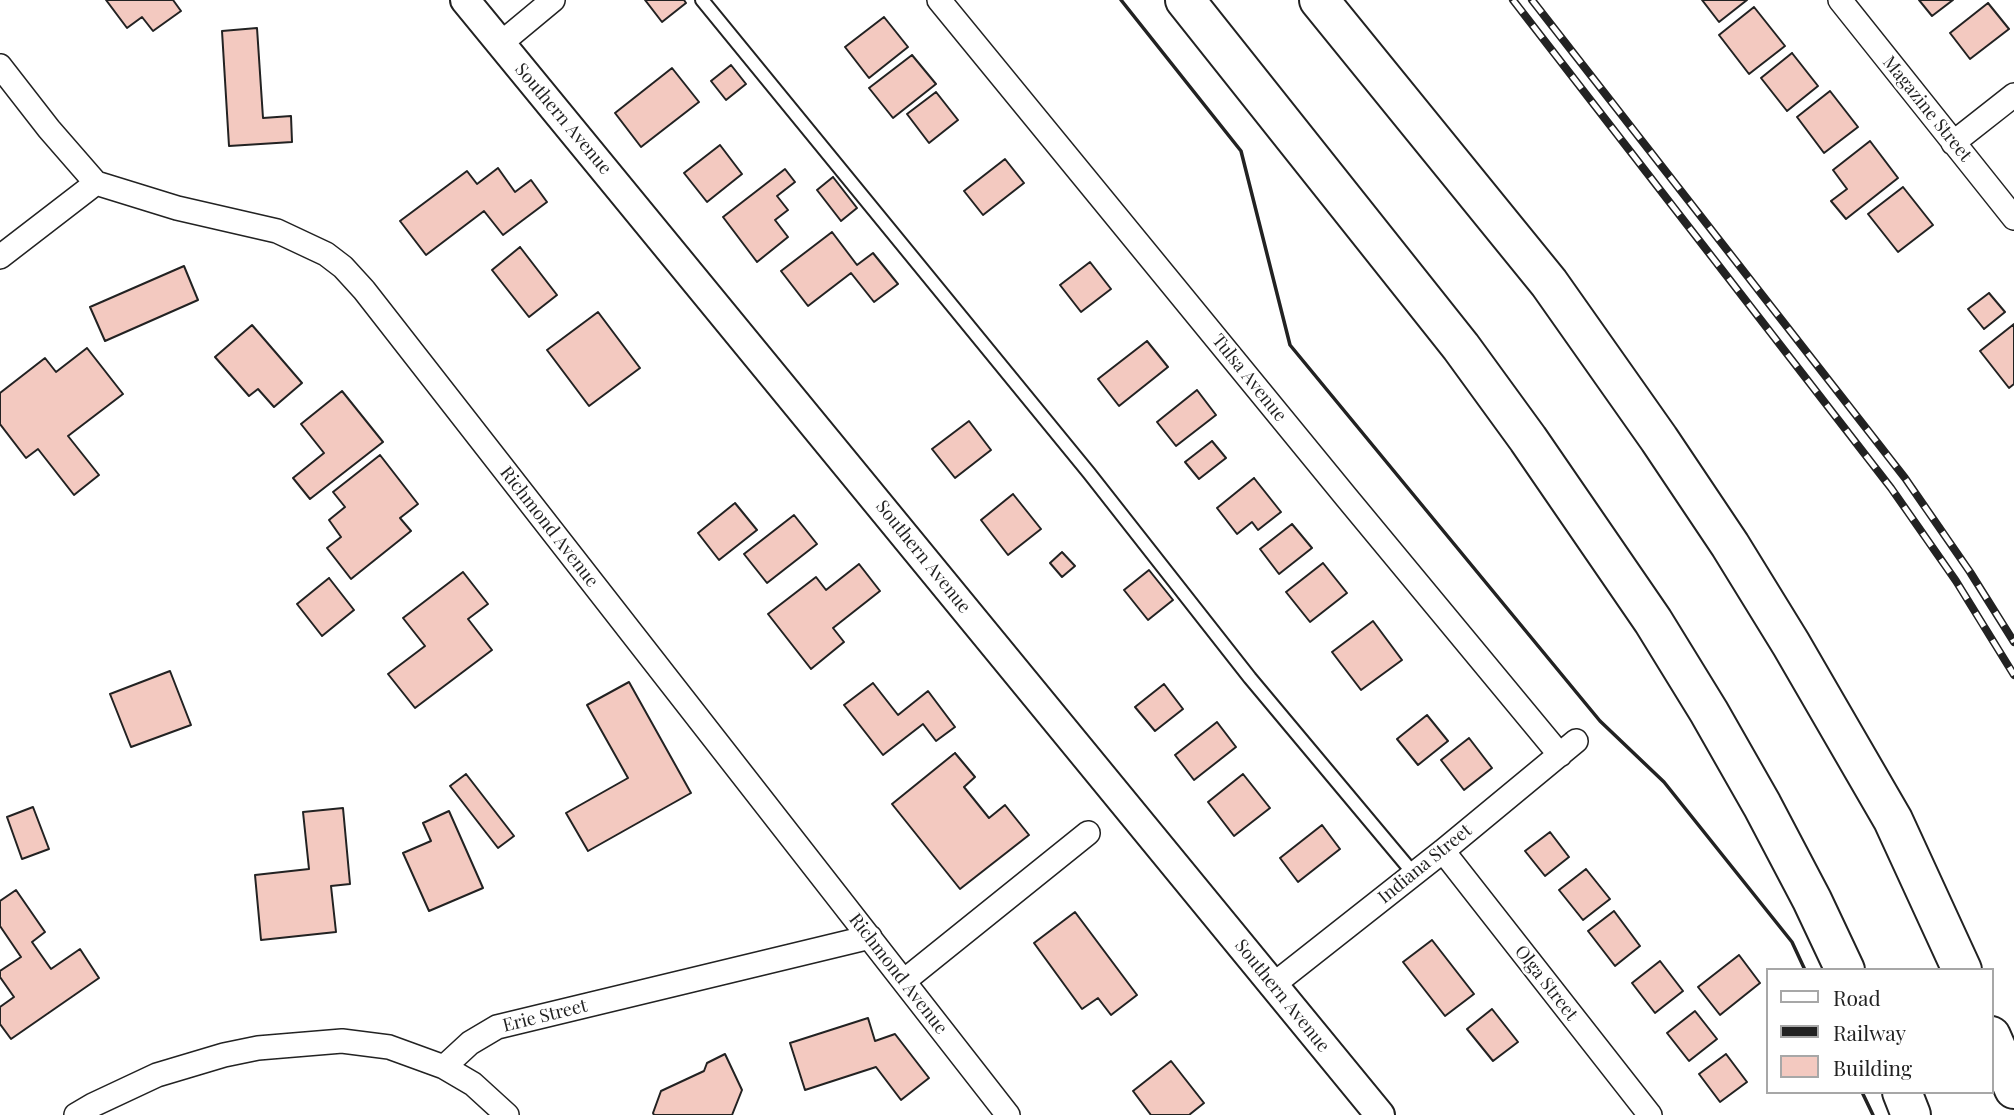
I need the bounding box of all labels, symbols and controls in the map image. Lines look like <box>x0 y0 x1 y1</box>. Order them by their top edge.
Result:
street label: Magazine Street <box>1878 52 1976 166</box>
street label: Southern Avenue <box>510 59 616 179</box>
street label: Tulsa Avenue <box>1207 330 1291 426</box>
street label: Richmond Avenue <box>495 462 603 592</box>
street label: Southern Avenue <box>871 496 975 618</box>
street label: Indiana Street <box>1374 820 1476 908</box>
street label: Richmond Avenue <box>844 909 952 1039</box>
street label: Southern Avenue <box>1230 935 1334 1057</box>
street label: Olga Street <box>1510 941 1582 1025</box>
legend <box>1766 968 1993 1094</box>
text: Road <box>1833 983 1881 1011</box>
street label: Erie Street <box>501 995 589 1037</box>
text: Railway <box>1833 1018 1906 1046</box>
text: Building <box>1833 1053 1912 1081</box>

